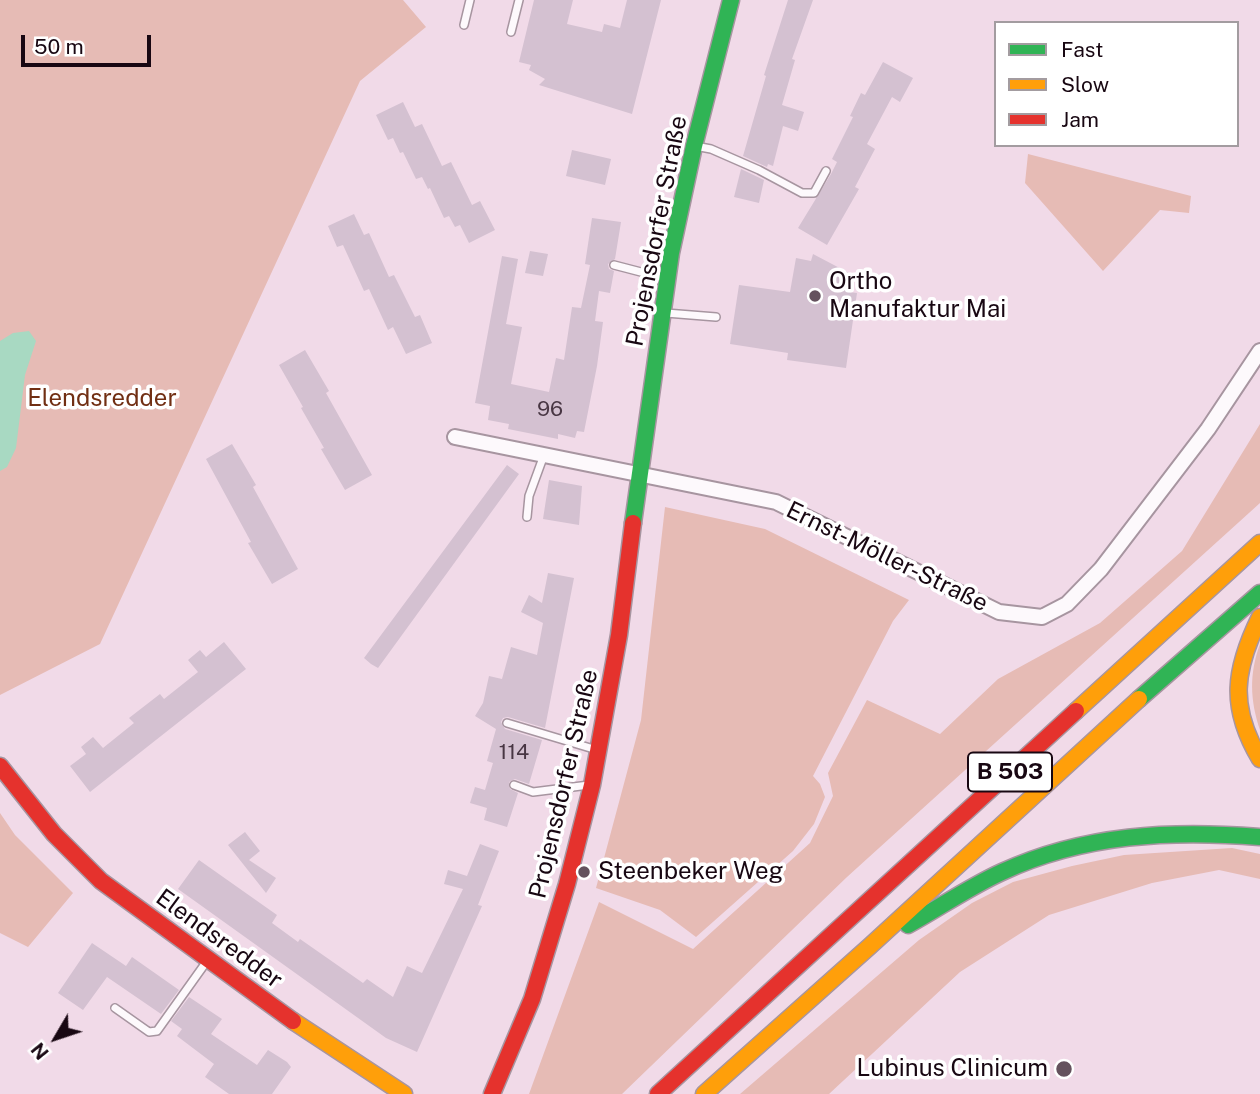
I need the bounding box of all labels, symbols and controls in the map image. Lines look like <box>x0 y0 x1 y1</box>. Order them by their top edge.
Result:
scale bar <box>24 21 154 65</box>
legend <box>994 21 1239 147</box>
text: 50 m <box>34 34 84 59</box>
text: Fast <box>1061 37 1103 62</box>
text: Slow <box>1061 72 1109 97</box>
text: Jam <box>1061 107 1099 132</box>
street label: Projensdorfer Straße <box>621 113 693 349</box>
place label: Ortho Manufaktur Mai <box>829 268 1006 324</box>
marker: Ortho Manufaktur Mai <box>807 288 823 304</box>
park label: Elendsredder <box>27 385 177 413</box>
house number: 96 <box>537 397 563 423</box>
street label: Ernst-Möller-Straße <box>781 496 993 618</box>
street label: Projensdorfer Straße <box>524 667 604 901</box>
house number: 114 <box>499 740 529 766</box>
road number: B 503 <box>968 752 1052 792</box>
place label: Steenbeker Weg <box>598 858 784 886</box>
marker: Steenbeker Weg <box>576 864 592 880</box>
street label: Elendsredder <box>150 883 288 995</box>
north arrow <box>21 1003 91 1073</box>
text: N <box>26 1039 53 1064</box>
place label: Lubinus Clinicum <box>856 1055 1048 1083</box>
marker: Lubinus Clinicum <box>1054 1059 1074 1079</box>

